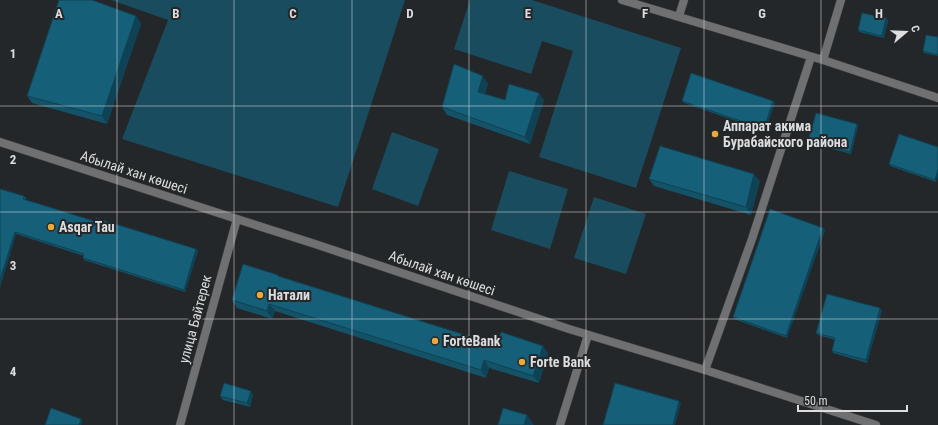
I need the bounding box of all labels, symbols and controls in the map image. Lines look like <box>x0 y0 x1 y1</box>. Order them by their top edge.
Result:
text: A <box>55 6 63 21</box>
text: B <box>172 6 180 21</box>
text: C <box>289 6 297 21</box>
text: D <box>406 6 414 21</box>
text: E <box>525 6 532 21</box>
text: F <box>642 6 648 21</box>
text: G <box>758 6 766 21</box>
text: H <box>875 6 883 21</box>
north arrow <box>886 12 926 52</box>
text: С <box>908 24 922 34</box>
text: 1 <box>10 46 16 61</box>
place label: Аппарат акима Бурабайского района <box>723 118 848 150</box>
marker: Аппарат акима Бурабайского района <box>710 129 720 139</box>
street label: Абылай хан көшесі <box>79 147 189 197</box>
text: 2 <box>10 152 17 167</box>
place label: Asqar Tau <box>59 219 115 235</box>
marker: Asqar Tau <box>46 222 56 232</box>
street label: Абылай хан көшесі <box>387 247 497 299</box>
text: 3 <box>10 258 16 273</box>
street label: улица Байтерек <box>176 273 215 365</box>
place label: Натали <box>268 287 310 303</box>
marker: Натали <box>255 290 265 300</box>
place label: ForteBank <box>443 333 501 349</box>
marker: ForteBank <box>430 336 440 346</box>
place label: Forte Bank <box>530 354 591 370</box>
marker: Forte Bank <box>517 357 527 367</box>
text: 4 <box>10 364 17 379</box>
scale bar <box>798 387 907 413</box>
text: 50 m <box>804 394 828 408</box>

